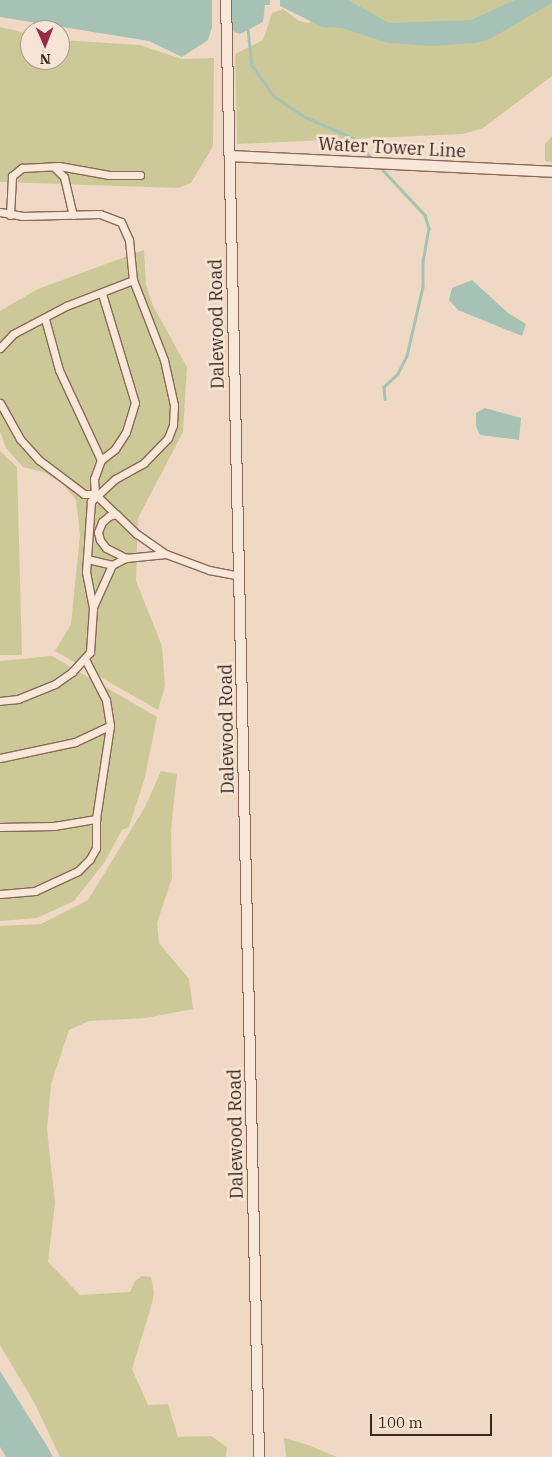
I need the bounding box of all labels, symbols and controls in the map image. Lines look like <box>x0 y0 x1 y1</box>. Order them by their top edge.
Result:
north arrow <box>20 20 70 70</box>
text: N <box>40 50 51 68</box>
street label: Water Tower Line <box>317 133 467 163</box>
street label: Dalewood Road <box>205 259 229 389</box>
street label: Dalewood Road <box>215 664 239 794</box>
street label: Dalewood Road <box>224 1069 248 1199</box>
scale bar <box>372 1404 494 1436</box>
text: 100 m <box>378 1413 423 1432</box>

